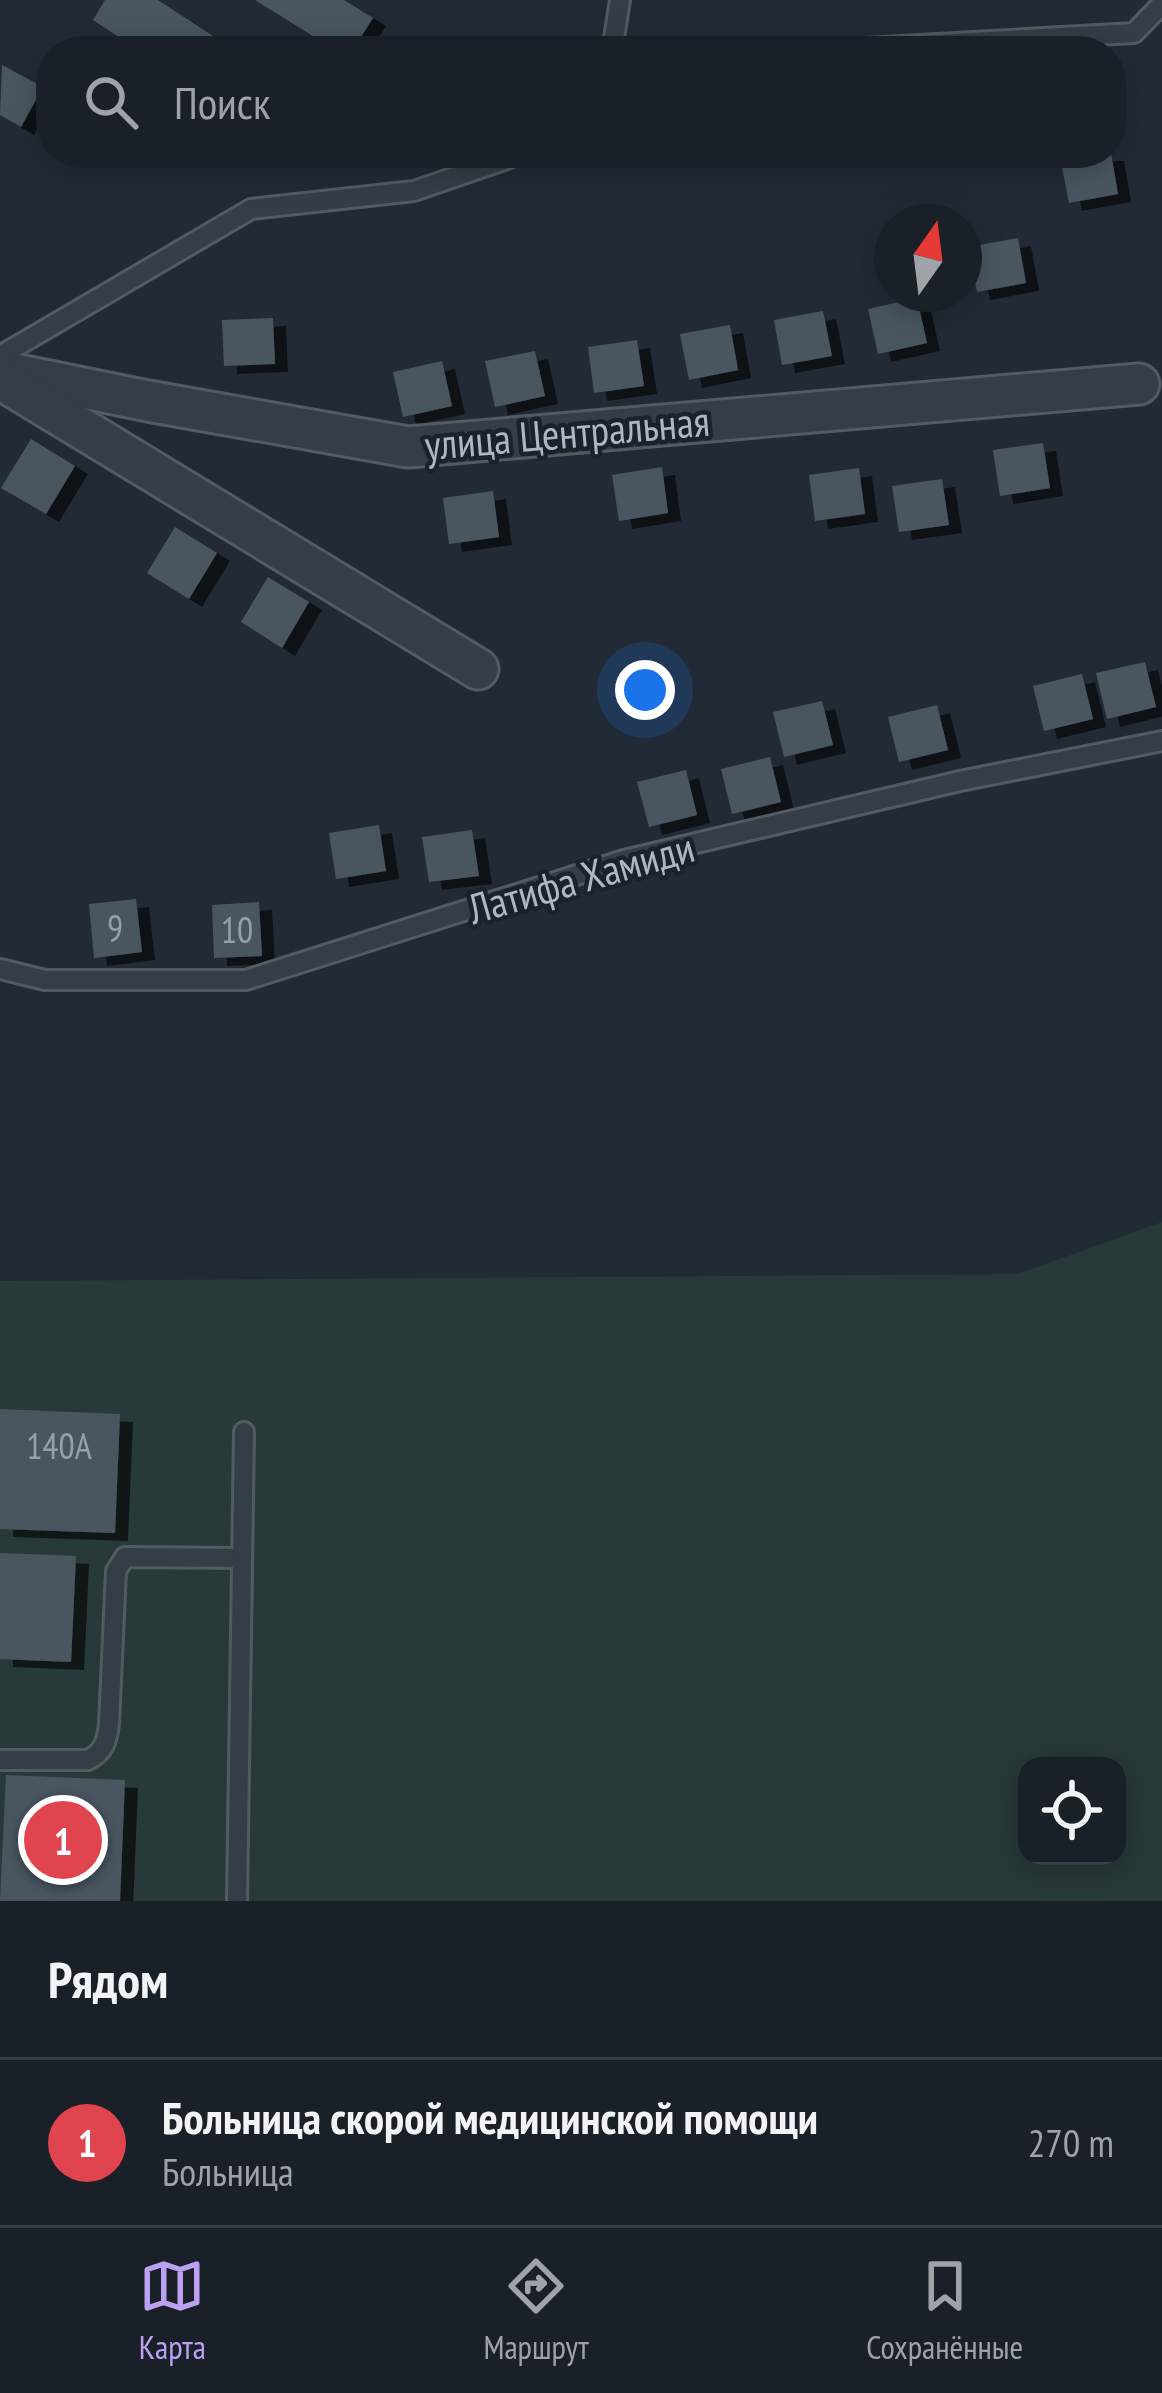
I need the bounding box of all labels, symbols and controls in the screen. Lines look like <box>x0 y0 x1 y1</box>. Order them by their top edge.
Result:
search box <box>36 36 1126 168</box>
icon: search <box>78 69 144 135</box>
text: Поиск <box>174 73 270 131</box>
north arrow <box>874 204 982 312</box>
street label: улица Центральная <box>422 393 712 472</box>
your location <box>615 660 675 720</box>
street label: Латифа Хамиди <box>460 819 700 936</box>
house number: 9 <box>107 904 123 951</box>
house number: 10 <box>221 906 253 953</box>
house number: 140А <box>26 1422 92 1469</box>
map controls <box>1018 1757 1126 1865</box>
button: locate <box>1018 1757 1126 1865</box>
pin: 1 <box>24 1795 102 1885</box>
text: Рядом <box>48 1946 168 2012</box>
text: Больница скорой медицинской помощи <box>162 2088 818 2146</box>
text: 1 <box>78 2117 96 2168</box>
text: 270 m <box>1028 2117 1114 2168</box>
text: Больница <box>162 2146 294 2197</box>
tab: Карта <box>139 2253 206 2368</box>
tab: Маршрут <box>483 2253 589 2368</box>
tab: Сохранённые <box>866 2253 1023 2368</box>

